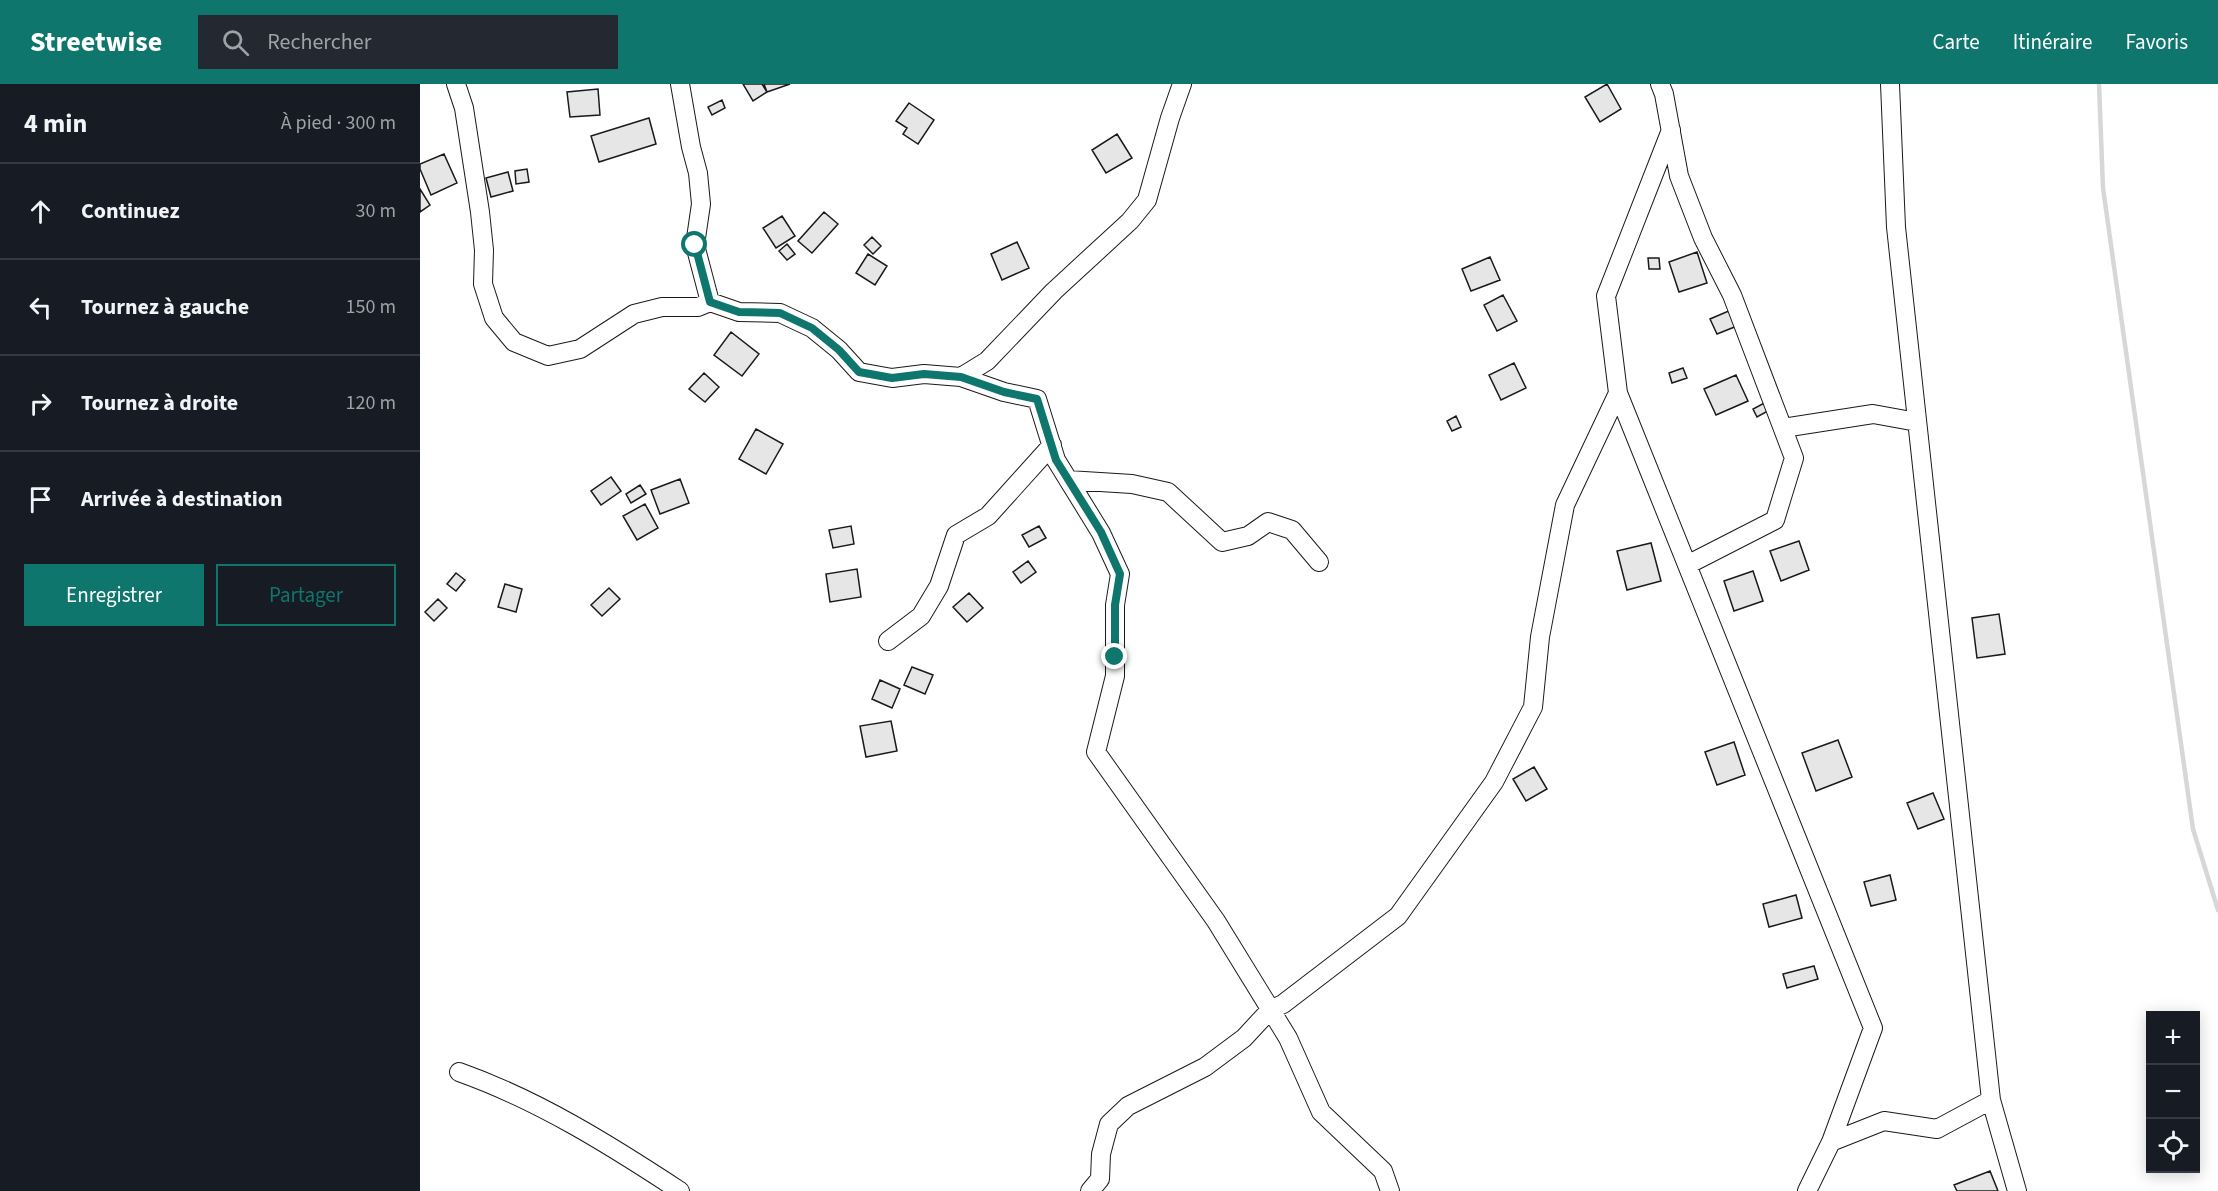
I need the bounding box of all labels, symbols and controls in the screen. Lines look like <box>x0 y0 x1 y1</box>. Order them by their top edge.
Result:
search box <box>198 15 618 69</box>
text: Streetwise <box>30 22 162 62</box>
icon: search <box>219 26 252 59</box>
text: Rechercher <box>267 26 371 58</box>
text: Carte <box>1933 27 1980 57</box>
text: Itinéraire <box>2013 27 2092 57</box>
text: Favoris <box>2125 27 2188 57</box>
text: 4 min <box>24 105 87 142</box>
text: À pied · 300 m <box>281 109 396 137</box>
icon: ahead <box>24 195 57 228</box>
text: Continuez <box>81 195 180 227</box>
text: 30 m <box>356 197 396 225</box>
route start <box>681 231 707 257</box>
icon: left <box>24 291 57 324</box>
text: Tournez à gauche <box>81 291 249 323</box>
text: 150 m <box>346 293 396 321</box>
icon: right <box>24 387 57 420</box>
text: Tournez à droite <box>81 387 238 419</box>
text: 120 m <box>346 389 396 417</box>
icon: arrive <box>24 483 57 516</box>
text: Arrivée à destination <box>81 483 283 515</box>
button: Enregistrer <box>24 564 204 626</box>
button: Partager <box>216 564 396 626</box>
route end <box>1101 643 1127 669</box>
map controls <box>2146 1011 2200 1173</box>
button: + <box>2146 1011 2200 1065</box>
button: − <box>2146 1065 2200 1119</box>
button: locate <box>2146 1119 2200 1173</box>

